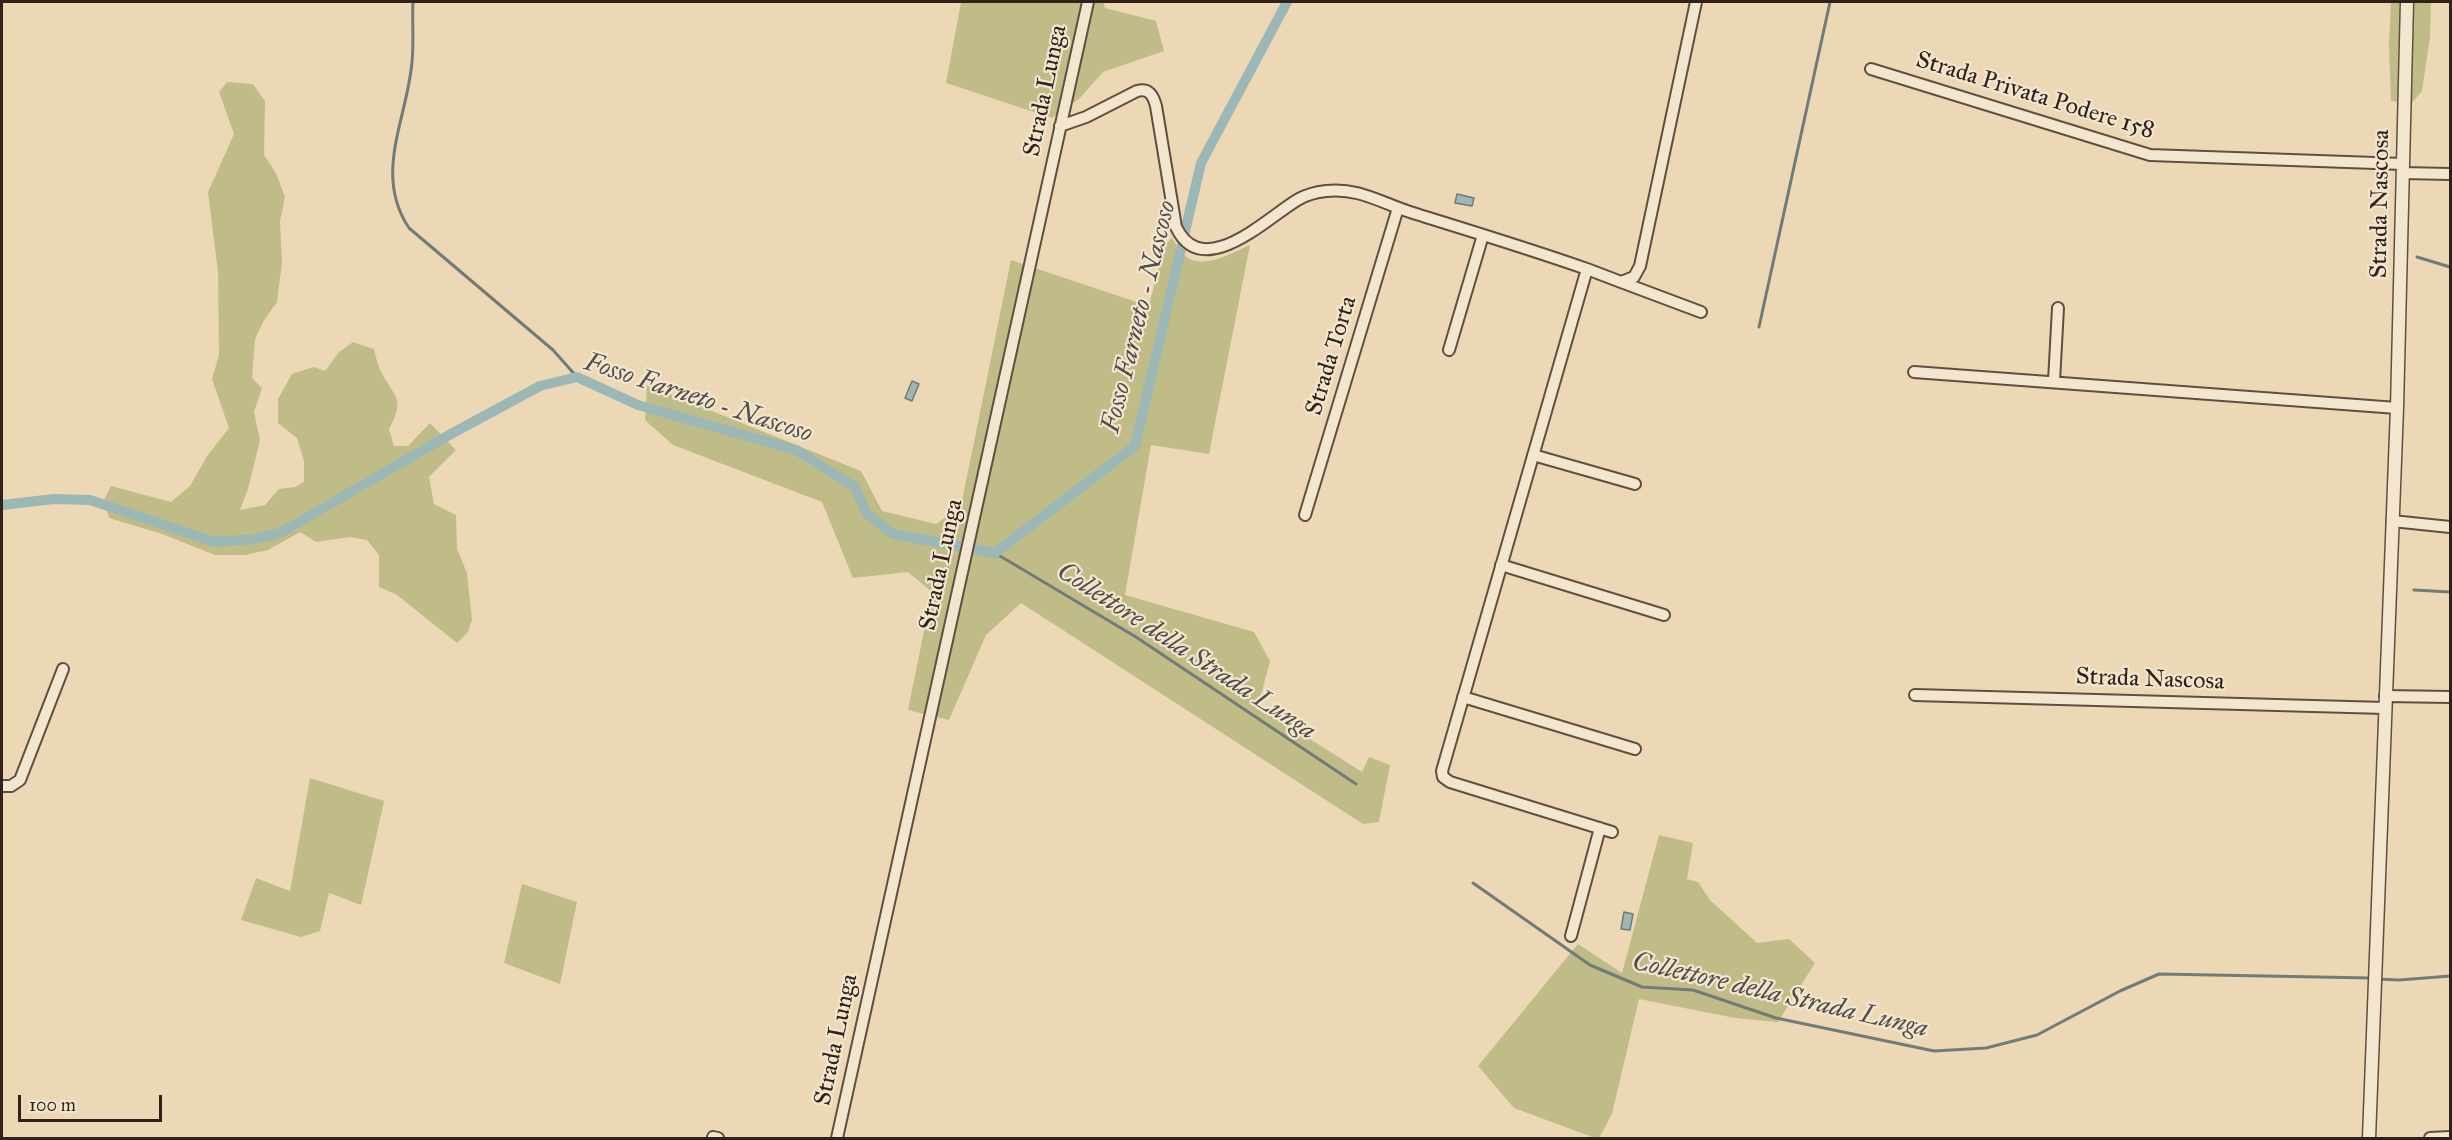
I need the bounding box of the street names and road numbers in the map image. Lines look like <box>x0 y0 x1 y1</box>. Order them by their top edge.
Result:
street label: Strada Lunga <box>1018 23 1074 159</box>
street label: Strada Privata Podere 158 <box>1912 46 2158 146</box>
street label: Strada Nascosa <box>2365 129 2397 279</box>
street label: Strada Torta <box>1300 293 1364 419</box>
street label: Strada Lunga <box>914 497 970 633</box>
street label: Strada Nascosa <box>2075 663 2225 697</box>
street label: Strada Lunga <box>809 972 865 1108</box>

